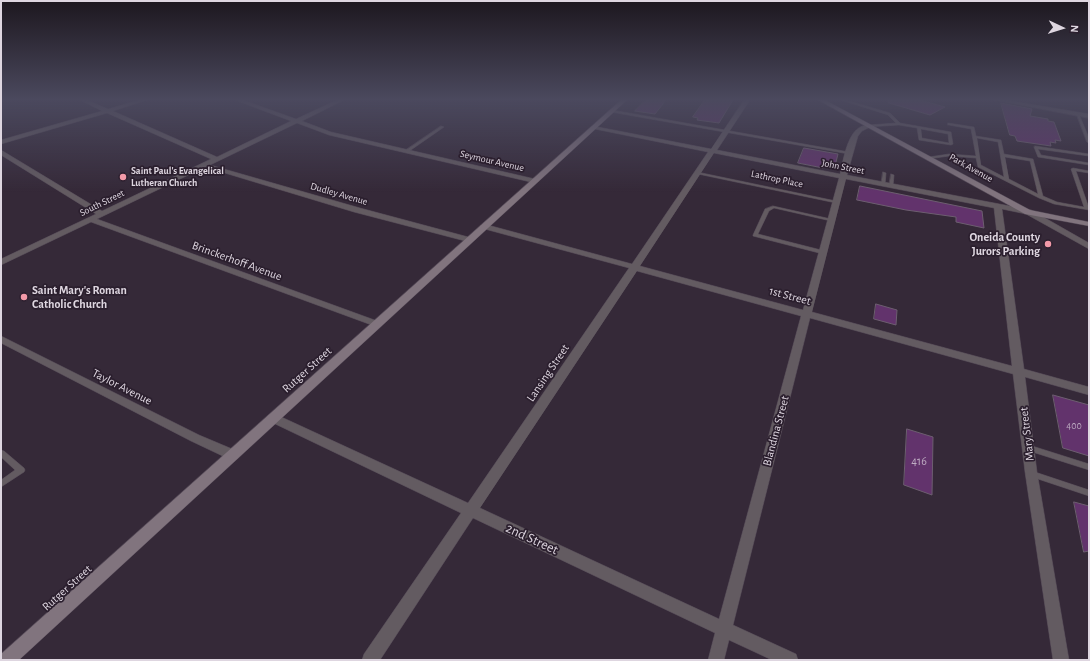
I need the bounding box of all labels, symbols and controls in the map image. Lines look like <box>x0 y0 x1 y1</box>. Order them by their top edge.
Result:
north arrow <box>1042 8 1082 48</box>
text: N <box>1069 25 1080 33</box>
street label: Seymour Avenue <box>459 148 525 174</box>
street label: Park Avenue <box>947 151 995 185</box>
street label: John Street <box>821 157 865 177</box>
place label: Saint Paul's Evangelical Lutheran Church <box>131 165 224 188</box>
street label: Lathrop Place <box>750 168 804 190</box>
marker: Saint Paul's Evangelical Lutheran Church <box>118 172 128 182</box>
street label: Dudley Avenue <box>309 180 369 208</box>
street label: South Street <box>78 187 126 219</box>
place label: Oneida County Jurors Parking <box>969 230 1040 258</box>
street label: Brinckerhoff Avenue <box>190 238 284 284</box>
marker: Oneida County Jurors Parking <box>1043 239 1053 249</box>
place label: Saint Mary's Roman Catholic Church <box>32 283 127 311</box>
street label: 1st Street <box>768 284 812 308</box>
marker: Saint Mary's Roman Catholic Church <box>19 292 29 302</box>
street label: Lansing Street <box>524 342 572 404</box>
street label: Rutger Street <box>279 344 335 396</box>
street label: Taylor Avenue <box>90 366 154 408</box>
street label: Blandina Street <box>760 394 792 468</box>
street label: Mary Street <box>1017 406 1037 462</box>
house number: 400 <box>1066 420 1082 432</box>
house number: 416 <box>911 454 927 468</box>
street label: 2nd Street <box>503 520 561 558</box>
street label: Rutger Street <box>39 562 95 614</box>

